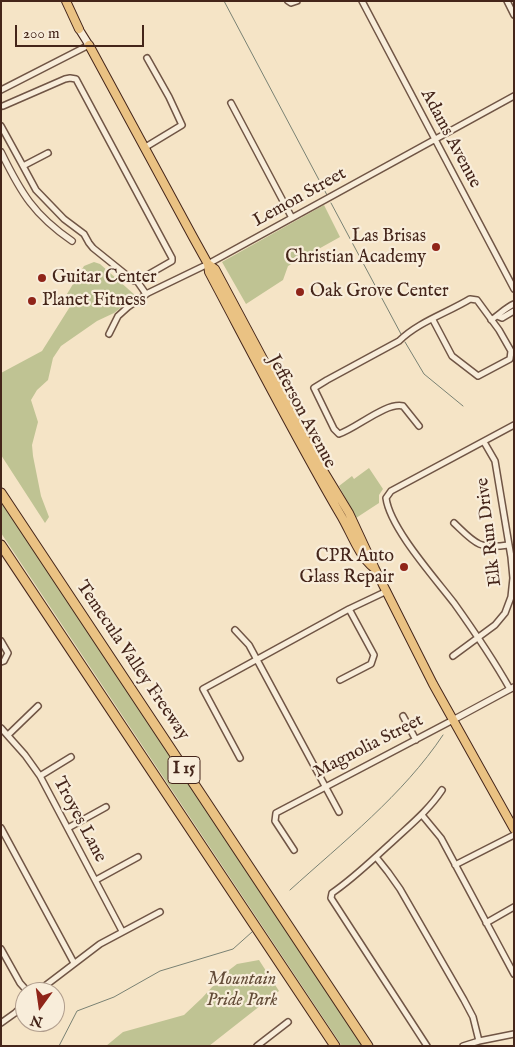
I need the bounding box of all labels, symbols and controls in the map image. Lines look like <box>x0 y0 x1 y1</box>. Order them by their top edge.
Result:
scale bar <box>18 15 146 47</box>
text: 200 m <box>23 24 60 43</box>
street label: Adams Avenue <box>415 86 485 192</box>
street label: Lemon Street <box>250 164 350 232</box>
place label: Las Brisas Christian Academy <box>285 226 426 268</box>
marker: Las Brisas Christian Academy <box>430 241 442 253</box>
place label: Guitar Center <box>52 267 157 289</box>
marker: Guitar Center <box>36 272 48 284</box>
place label: Oak Grove Center <box>310 281 448 303</box>
marker: Oak Grove Center <box>294 286 306 298</box>
place label: Planet Fitness <box>42 290 146 312</box>
marker: Planet Fitness <box>26 295 38 307</box>
street label: Jefferson Avenue <box>262 352 340 472</box>
street label: Elk Run Drive <box>473 476 507 588</box>
place label: CPR Auto Glass Repair <box>300 546 394 588</box>
marker: CPR Auto Glass Repair <box>398 561 410 573</box>
street label: Temecula Valley Freeway <box>71 577 193 745</box>
street label: Magnolia Street <box>311 710 427 784</box>
road number: I 15 <box>168 756 200 784</box>
street label: Troyes Lane <box>48 774 110 866</box>
park label: Mountain Pride Park <box>207 969 277 1012</box>
north arrow <box>15 982 65 1032</box>
text: N <box>29 1010 45 1031</box>

